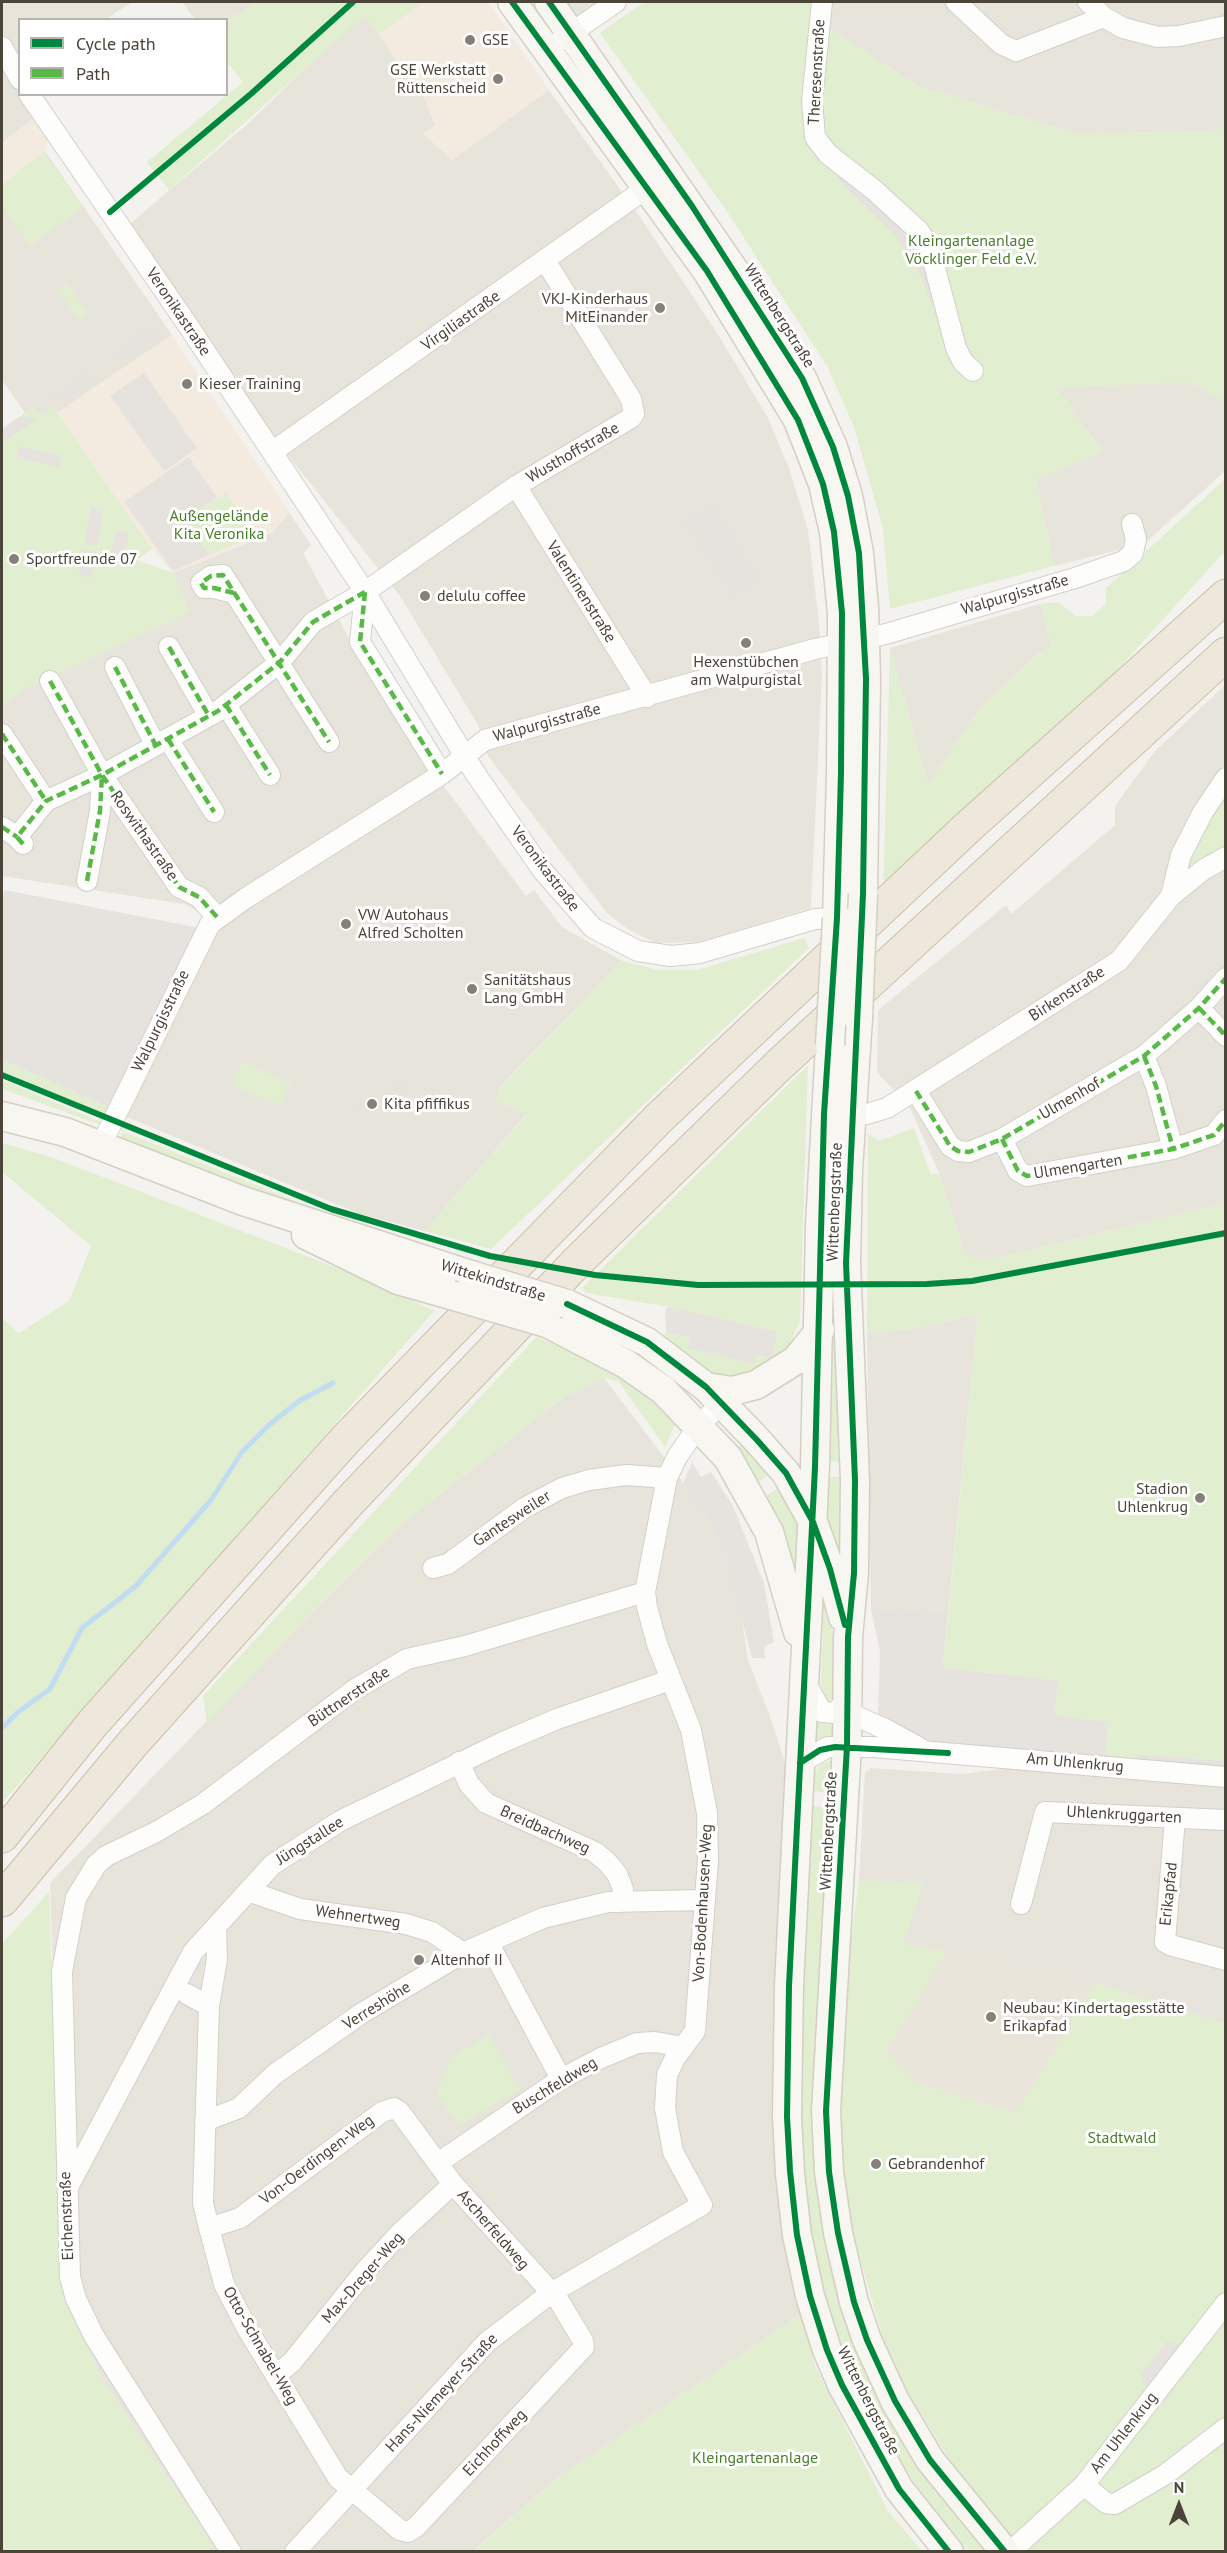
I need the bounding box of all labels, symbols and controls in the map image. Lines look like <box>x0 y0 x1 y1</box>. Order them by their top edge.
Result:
legend <box>18 18 228 96</box>
street label: Theresenstraße <box>805 19 829 125</box>
place label: GSE <box>482 30 509 50</box>
text: Cycle path <box>76 32 156 55</box>
marker: GSE <box>463 33 477 47</box>
place label: GSE Werkstatt Rüttenscheid <box>390 60 486 98</box>
text: Path <box>76 62 110 85</box>
marker: GSE Werkstatt Rüttenscheid <box>491 72 505 86</box>
park label: Kleingartenanlage Vöcklinger Feld e.V. <box>905 231 1037 269</box>
street label: Wittenbergstraße <box>739 260 819 372</box>
street label: Veronikastraße <box>142 264 214 360</box>
street label: Virgiliastraße <box>418 287 504 355</box>
place label: VKJ-Kinderhaus MitEinander <box>542 289 648 327</box>
marker: VKJ-Kinderhaus MitEinander <box>653 301 667 315</box>
place label: Kieser Training <box>199 374 301 394</box>
marker: Kieser Training <box>180 377 194 391</box>
street label: Wusthoffstraße <box>523 419 623 487</box>
park label: Außengelände Kita Veronika <box>169 506 269 544</box>
street label: Valentinenstraße <box>542 538 620 646</box>
place label: Sportfreunde 07 <box>26 549 138 569</box>
marker: Sportfreunde 07 <box>7 552 21 566</box>
street label: Walpurgisstraße <box>959 571 1071 619</box>
place label: delulu coffee <box>437 586 526 606</box>
marker: delulu coffee <box>418 589 432 603</box>
marker: Hexenstübchen am Walpurgistal <box>739 636 753 650</box>
place label: Hexenstübchen am Walpurgistal <box>691 652 801 690</box>
street label: Walpurgisstraße <box>491 699 603 747</box>
street label: Roswithastraße <box>106 787 182 885</box>
street label: Veronikastraße <box>507 822 583 916</box>
place label: VW Autohaus Alfred Scholten <box>358 905 463 943</box>
marker: VW Autohaus Alfred Scholten <box>339 917 353 931</box>
street label: Birkenstraße <box>1025 962 1109 1026</box>
street label: Walpurgisstraße <box>128 967 194 1075</box>
place label: Sanitätshaus Lang GmbH <box>484 970 571 1008</box>
marker: Sanitätshaus Lang GmbH <box>465 982 479 996</box>
street label: Ulmenhof <box>1036 1074 1104 1124</box>
place label: Kita pfiffikus <box>384 1094 470 1114</box>
marker: Kita pfiffikus <box>365 1097 379 1111</box>
street label: Wittenbergstraße <box>823 1142 847 1262</box>
street label: Ulmengarten <box>1032 1151 1124 1183</box>
street label: Wittekindstraße <box>438 1256 548 1306</box>
place label: Stadion Uhlenkrug <box>1117 1479 1188 1517</box>
street label: Gantesweiler <box>470 1487 554 1551</box>
marker: Stadion Uhlenkrug <box>1193 1491 1207 1505</box>
street label: Büttnerstraße <box>305 1663 393 1731</box>
street label: Am Uhlenkrug <box>1026 1749 1124 1777</box>
street label: Wittenbergstraße <box>816 1771 842 1891</box>
street label: Breidbachweg <box>497 1802 593 1858</box>
street label: Uhlenkruggarten <box>1066 1802 1182 1828</box>
street label: Jüngstallee <box>273 1813 347 1869</box>
street label: Von-Bodenhausen-Weg <box>689 1823 717 1983</box>
street label: Erikapfad <box>1156 1861 1182 1927</box>
street label: Wehnertweg <box>314 1902 402 1932</box>
place label: Altenhof II <box>431 1950 503 1970</box>
marker: Altenhof II <box>412 1953 426 1967</box>
street label: Verreshöhe <box>340 1978 414 2034</box>
place label: Neubau: Kindertagesstätte Erikapfad <box>1003 1998 1185 2036</box>
marker: Neubau: Kindertagesstätte Erikapfad <box>984 2010 998 2024</box>
street label: Buschfeldweg <box>509 2053 601 2119</box>
street label: Von-Oerdingen-Weg <box>256 2111 378 2209</box>
park label: Stadtwald <box>1088 2128 1156 2148</box>
place label: Gebrandenhof <box>888 2154 984 2174</box>
marker: Gebrandenhof <box>869 2157 883 2171</box>
street label: Eichenstraße <box>56 2171 78 2261</box>
street label: Ascherfeldweg <box>453 2186 533 2274</box>
street label: Max-Dreger-Weg <box>318 2228 408 2328</box>
street label: Otto-Schnabel-Weg <box>218 2283 302 2409</box>
street label: Hans-Niemeyer-Straße <box>382 2330 502 2456</box>
street label: Wittenbergstraße <box>832 2344 904 2458</box>
street label: Am Uhlenkrug <box>1086 2389 1162 2477</box>
street label: Eichhoffweg <box>459 2406 531 2480</box>
park label: Kleingartenanlage <box>692 2448 818 2468</box>
north arrow <box>1149 2475 1209 2535</box>
text: N <box>1174 2477 1184 2497</box>

